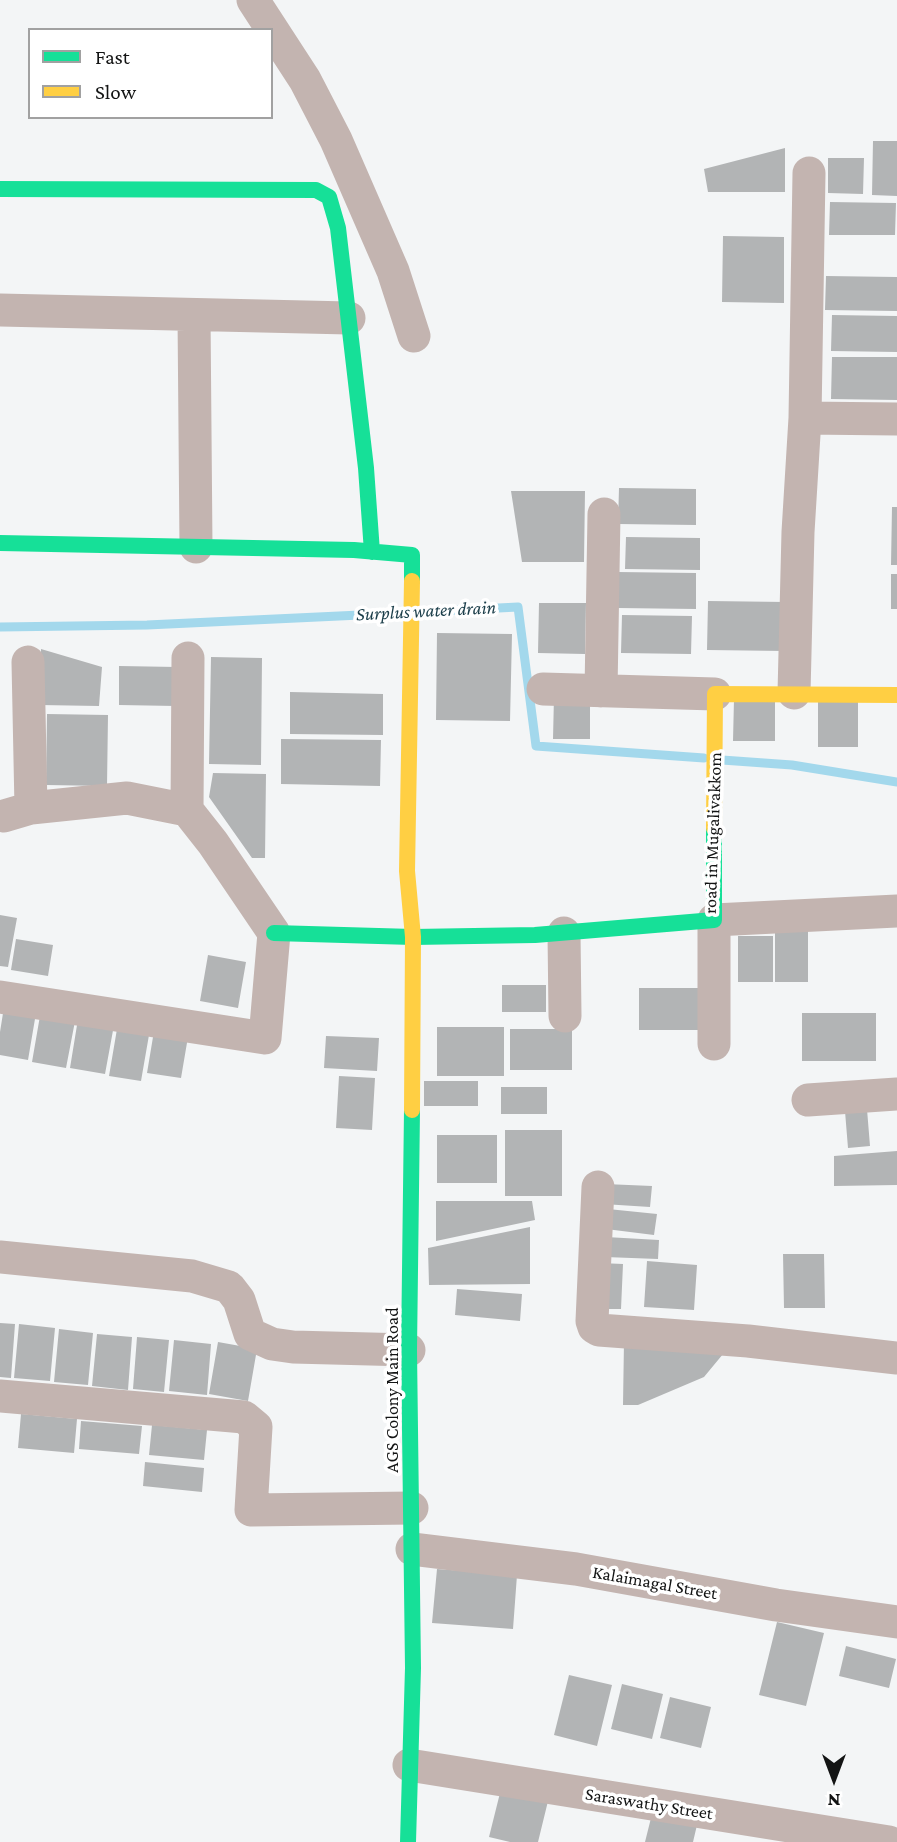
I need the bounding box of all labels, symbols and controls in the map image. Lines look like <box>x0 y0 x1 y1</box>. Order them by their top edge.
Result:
legend <box>28 28 273 119</box>
text: Fast <box>95 45 130 69</box>
text: Slow <box>95 80 136 104</box>
water label: Surplus water drain <box>355 596 497 626</box>
street label: road in Mugalivakkom <box>699 752 727 914</box>
street label: AGS Colony Main Road <box>381 1307 403 1473</box>
street label: Kalaimagal Street <box>591 1561 719 1605</box>
north arrow <box>799 1744 869 1814</box>
street label: Saraswathy Street <box>584 1783 714 1825</box>
text: N <box>828 1790 840 1811</box>

